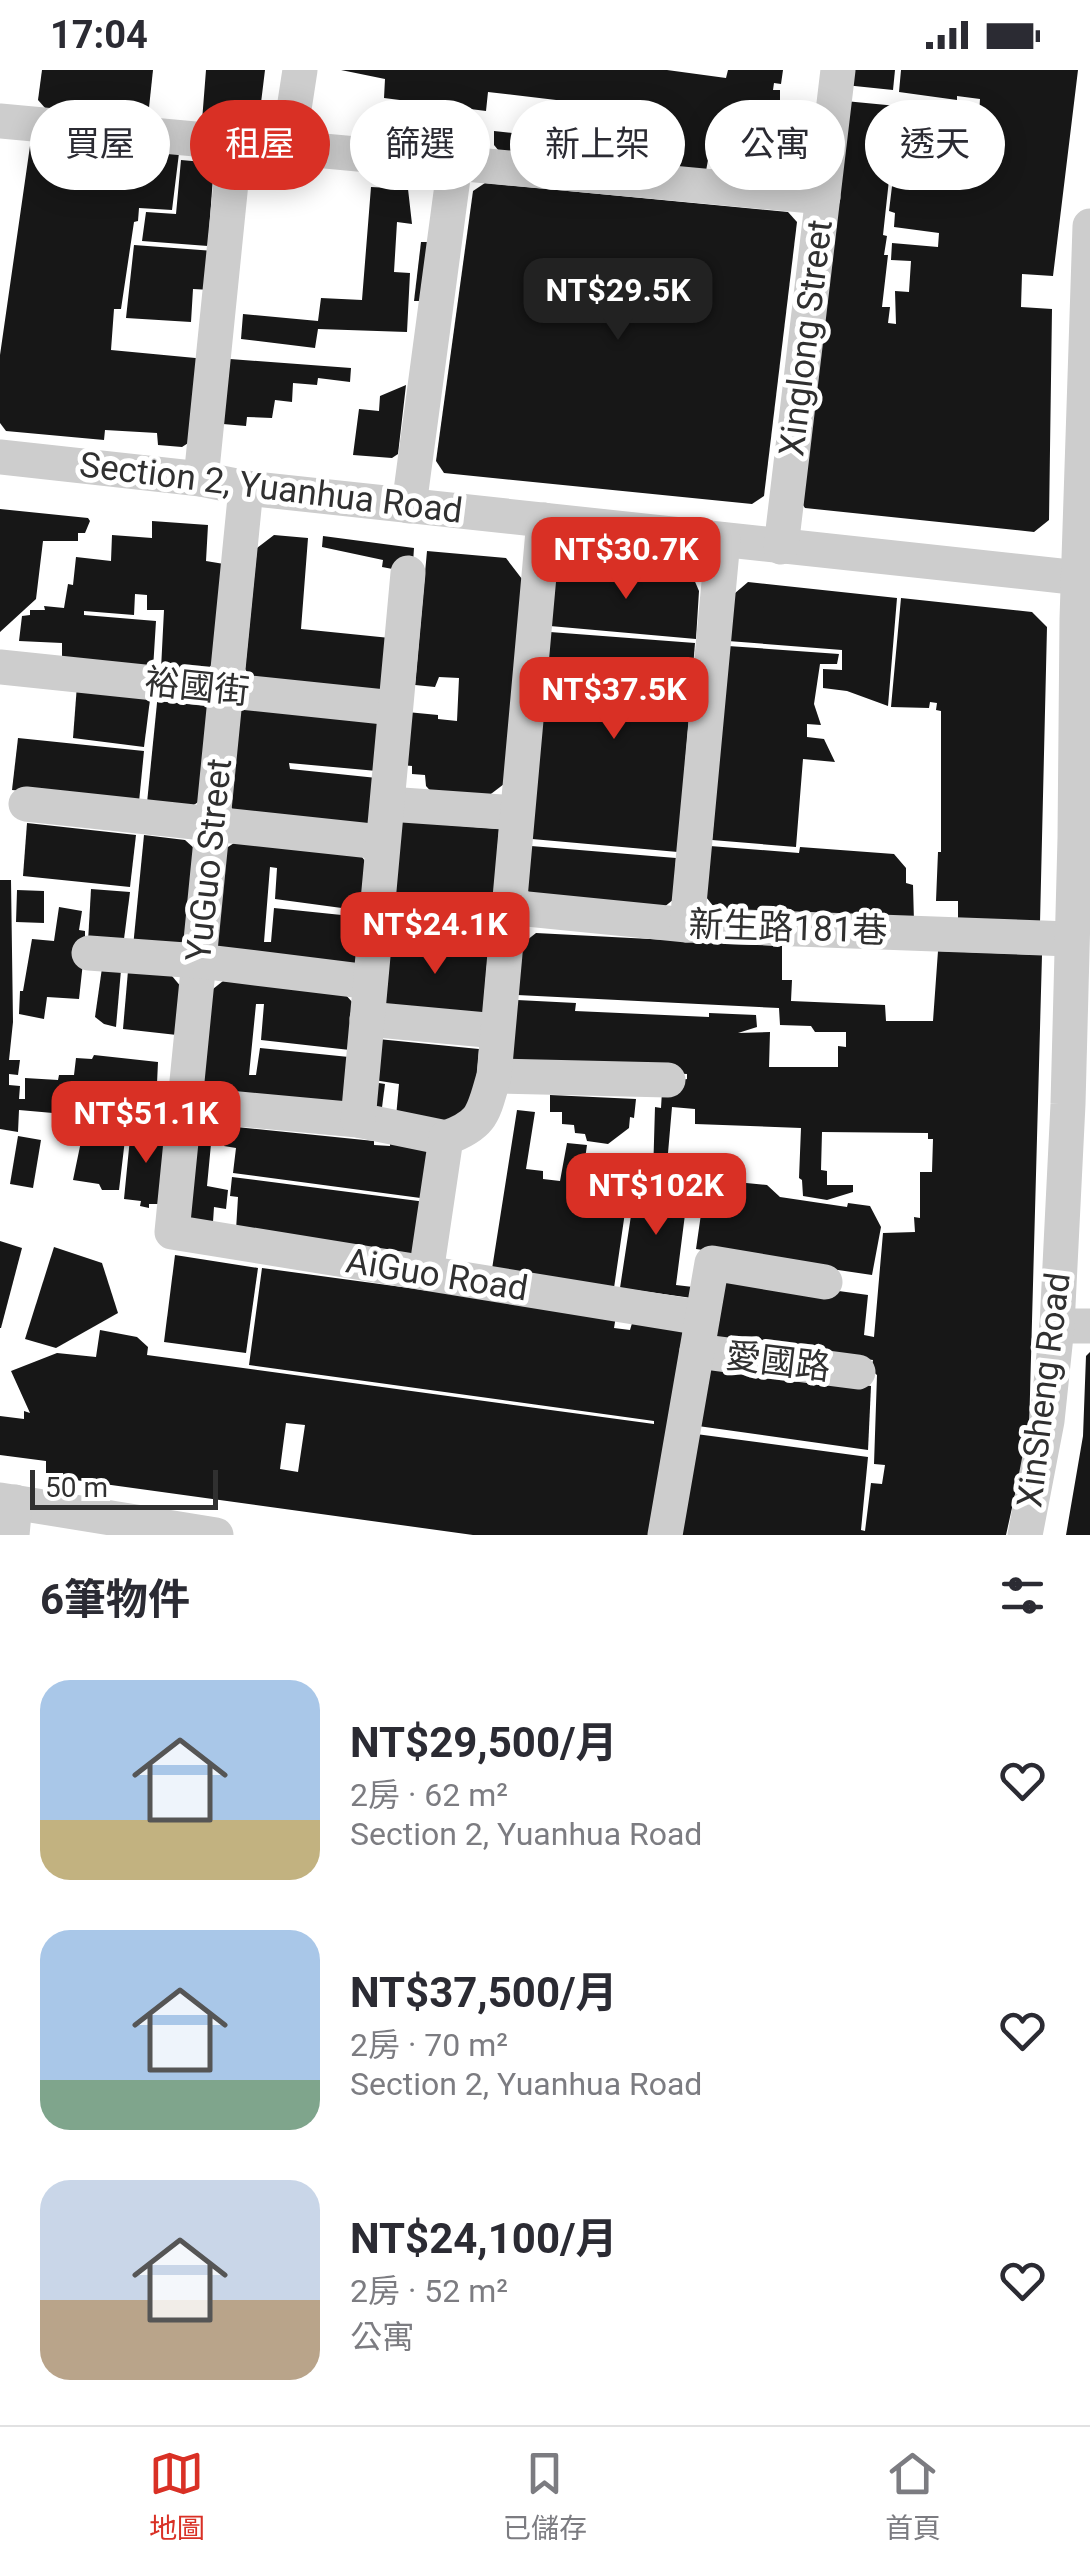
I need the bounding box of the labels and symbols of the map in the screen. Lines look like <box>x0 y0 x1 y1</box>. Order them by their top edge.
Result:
street label: Xinglong Street <box>771 217 841 459</box>
pin: NT$29.5K <box>515 258 721 343</box>
street label: Section 2, Yuanhua Road <box>77 444 465 532</box>
pin: NT$30.7K <box>523 517 729 602</box>
pin: NT$37.5K <box>511 657 717 742</box>
street label: 裕國街 <box>143 661 251 713</box>
street label: YuGuo Street <box>178 757 240 963</box>
pin: NT$24.1K <box>332 892 538 977</box>
street label: 新生路181巷 <box>688 904 888 952</box>
pin: NT$51.1K <box>43 1081 249 1166</box>
pin: NT$102K <box>564 1153 748 1238</box>
street label: AiGuo Road <box>343 1240 531 1310</box>
street label: XinSheng Road <box>1009 1270 1079 1510</box>
street label: 愛國路 <box>723 1335 833 1389</box>
scale bar <box>30 1465 218 1510</box>

